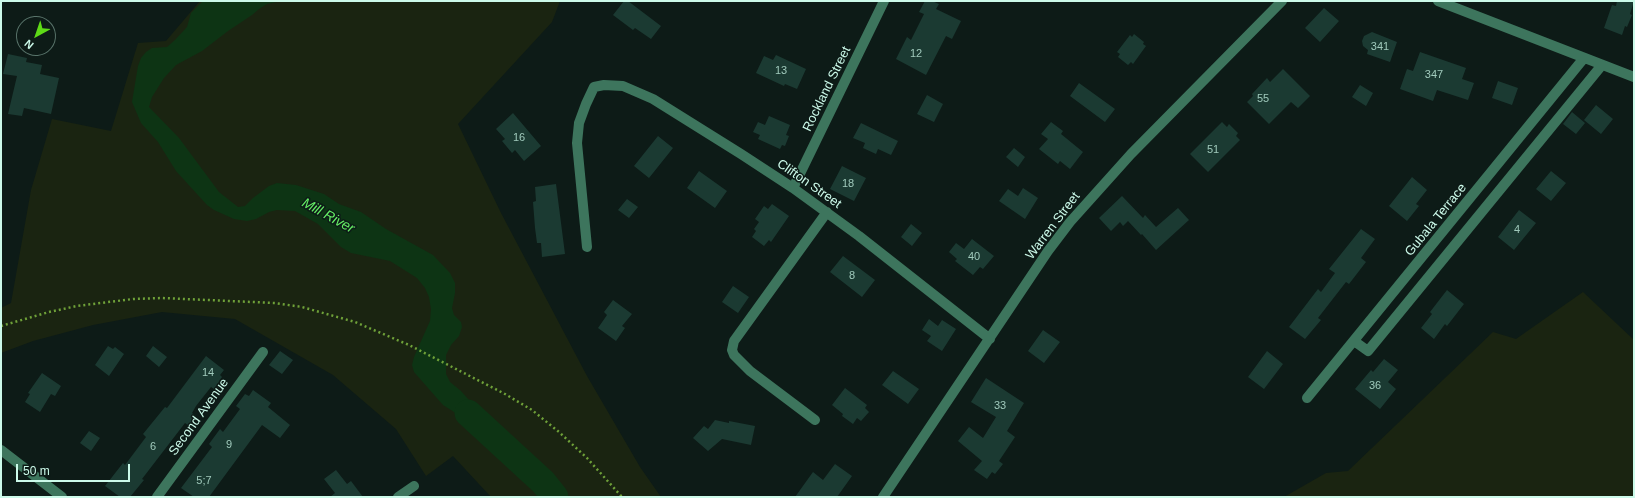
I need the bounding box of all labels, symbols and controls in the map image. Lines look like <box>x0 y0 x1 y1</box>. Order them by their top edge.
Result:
north arrow <box>16 16 56 56</box>
text: N <box>22 37 36 52</box>
house number: 341 <box>1371 40 1389 54</box>
street label: Rockland Street <box>800 44 854 134</box>
house number: 12 <box>910 47 922 61</box>
house number: 13 <box>775 64 787 78</box>
house number: 347 <box>1425 68 1443 82</box>
house number: 55 <box>1257 92 1269 106</box>
house number: 16 <box>513 131 525 145</box>
house number: 51 <box>1207 143 1219 157</box>
street label: Clifton Street <box>774 156 844 212</box>
house number: 18 <box>842 177 854 191</box>
street label: Gubala Terrace <box>1402 181 1470 259</box>
street label: Warren Street <box>1023 189 1083 263</box>
water label: Mill River <box>299 195 357 237</box>
house number: 4 <box>1514 223 1520 237</box>
house number: 40 <box>968 250 980 264</box>
house number: 8 <box>849 269 855 283</box>
house number: 14 <box>202 366 214 380</box>
street label: Second Avenue <box>166 375 232 459</box>
house number: 36 <box>1369 379 1381 393</box>
house number: 33 <box>994 399 1006 413</box>
house number: 9 <box>226 438 232 452</box>
house number: 6 <box>150 440 156 454</box>
scale bar <box>18 456 132 482</box>
text: 50 m <box>23 464 50 478</box>
house number: 5;7 <box>196 474 212 488</box>

